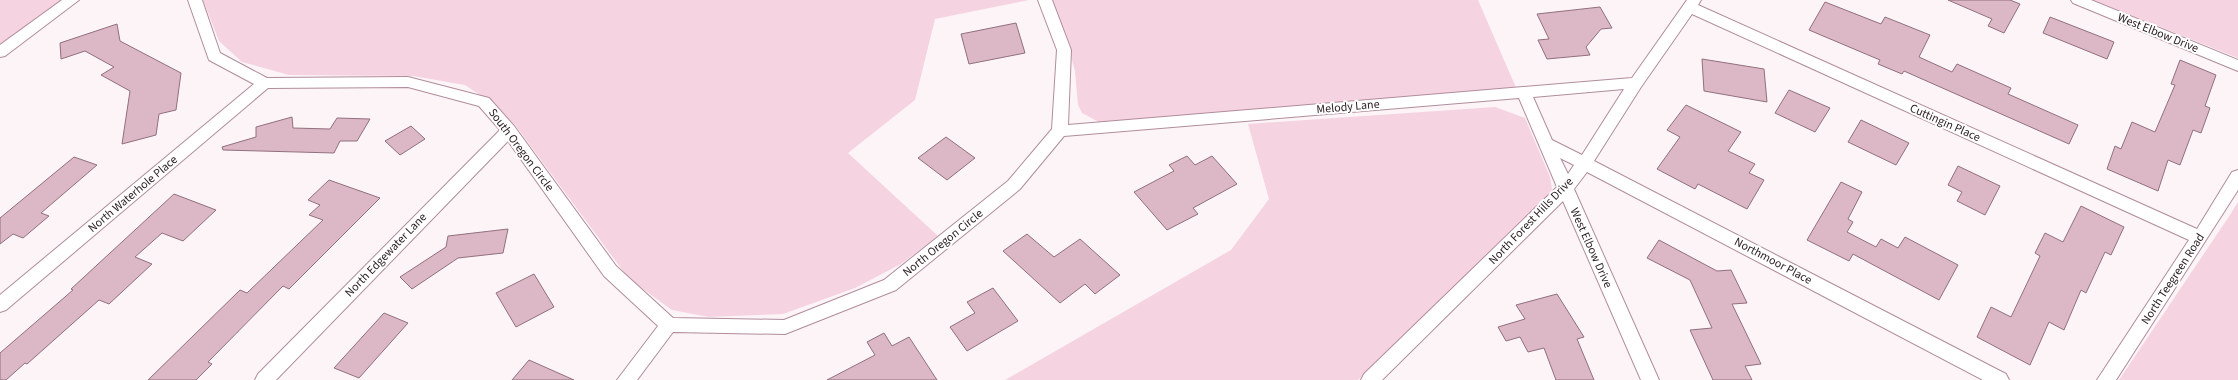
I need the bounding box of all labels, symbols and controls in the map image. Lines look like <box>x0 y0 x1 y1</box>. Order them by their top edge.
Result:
street label: West Elbow Drive <box>2115 9 2201 57</box>
street label: Melody Lane <box>1316 96 1380 118</box>
street label: Cuttingin Place <box>1907 100 1983 146</box>
street label: South Oregon Circle <box>484 105 558 195</box>
street label: North Waterhole Place <box>85 151 181 237</box>
street label: North Forest Hills Drive <box>1485 174 1577 268</box>
street label: North Oregon Circle <box>899 205 987 281</box>
street label: West Elbow Drive <box>1566 205 1616 291</box>
street label: North Edgewater Lane <box>341 209 431 301</box>
street label: North Teegreen Road <box>2137 230 2209 328</box>
street label: Northmoor Place <box>1731 233 1815 289</box>

